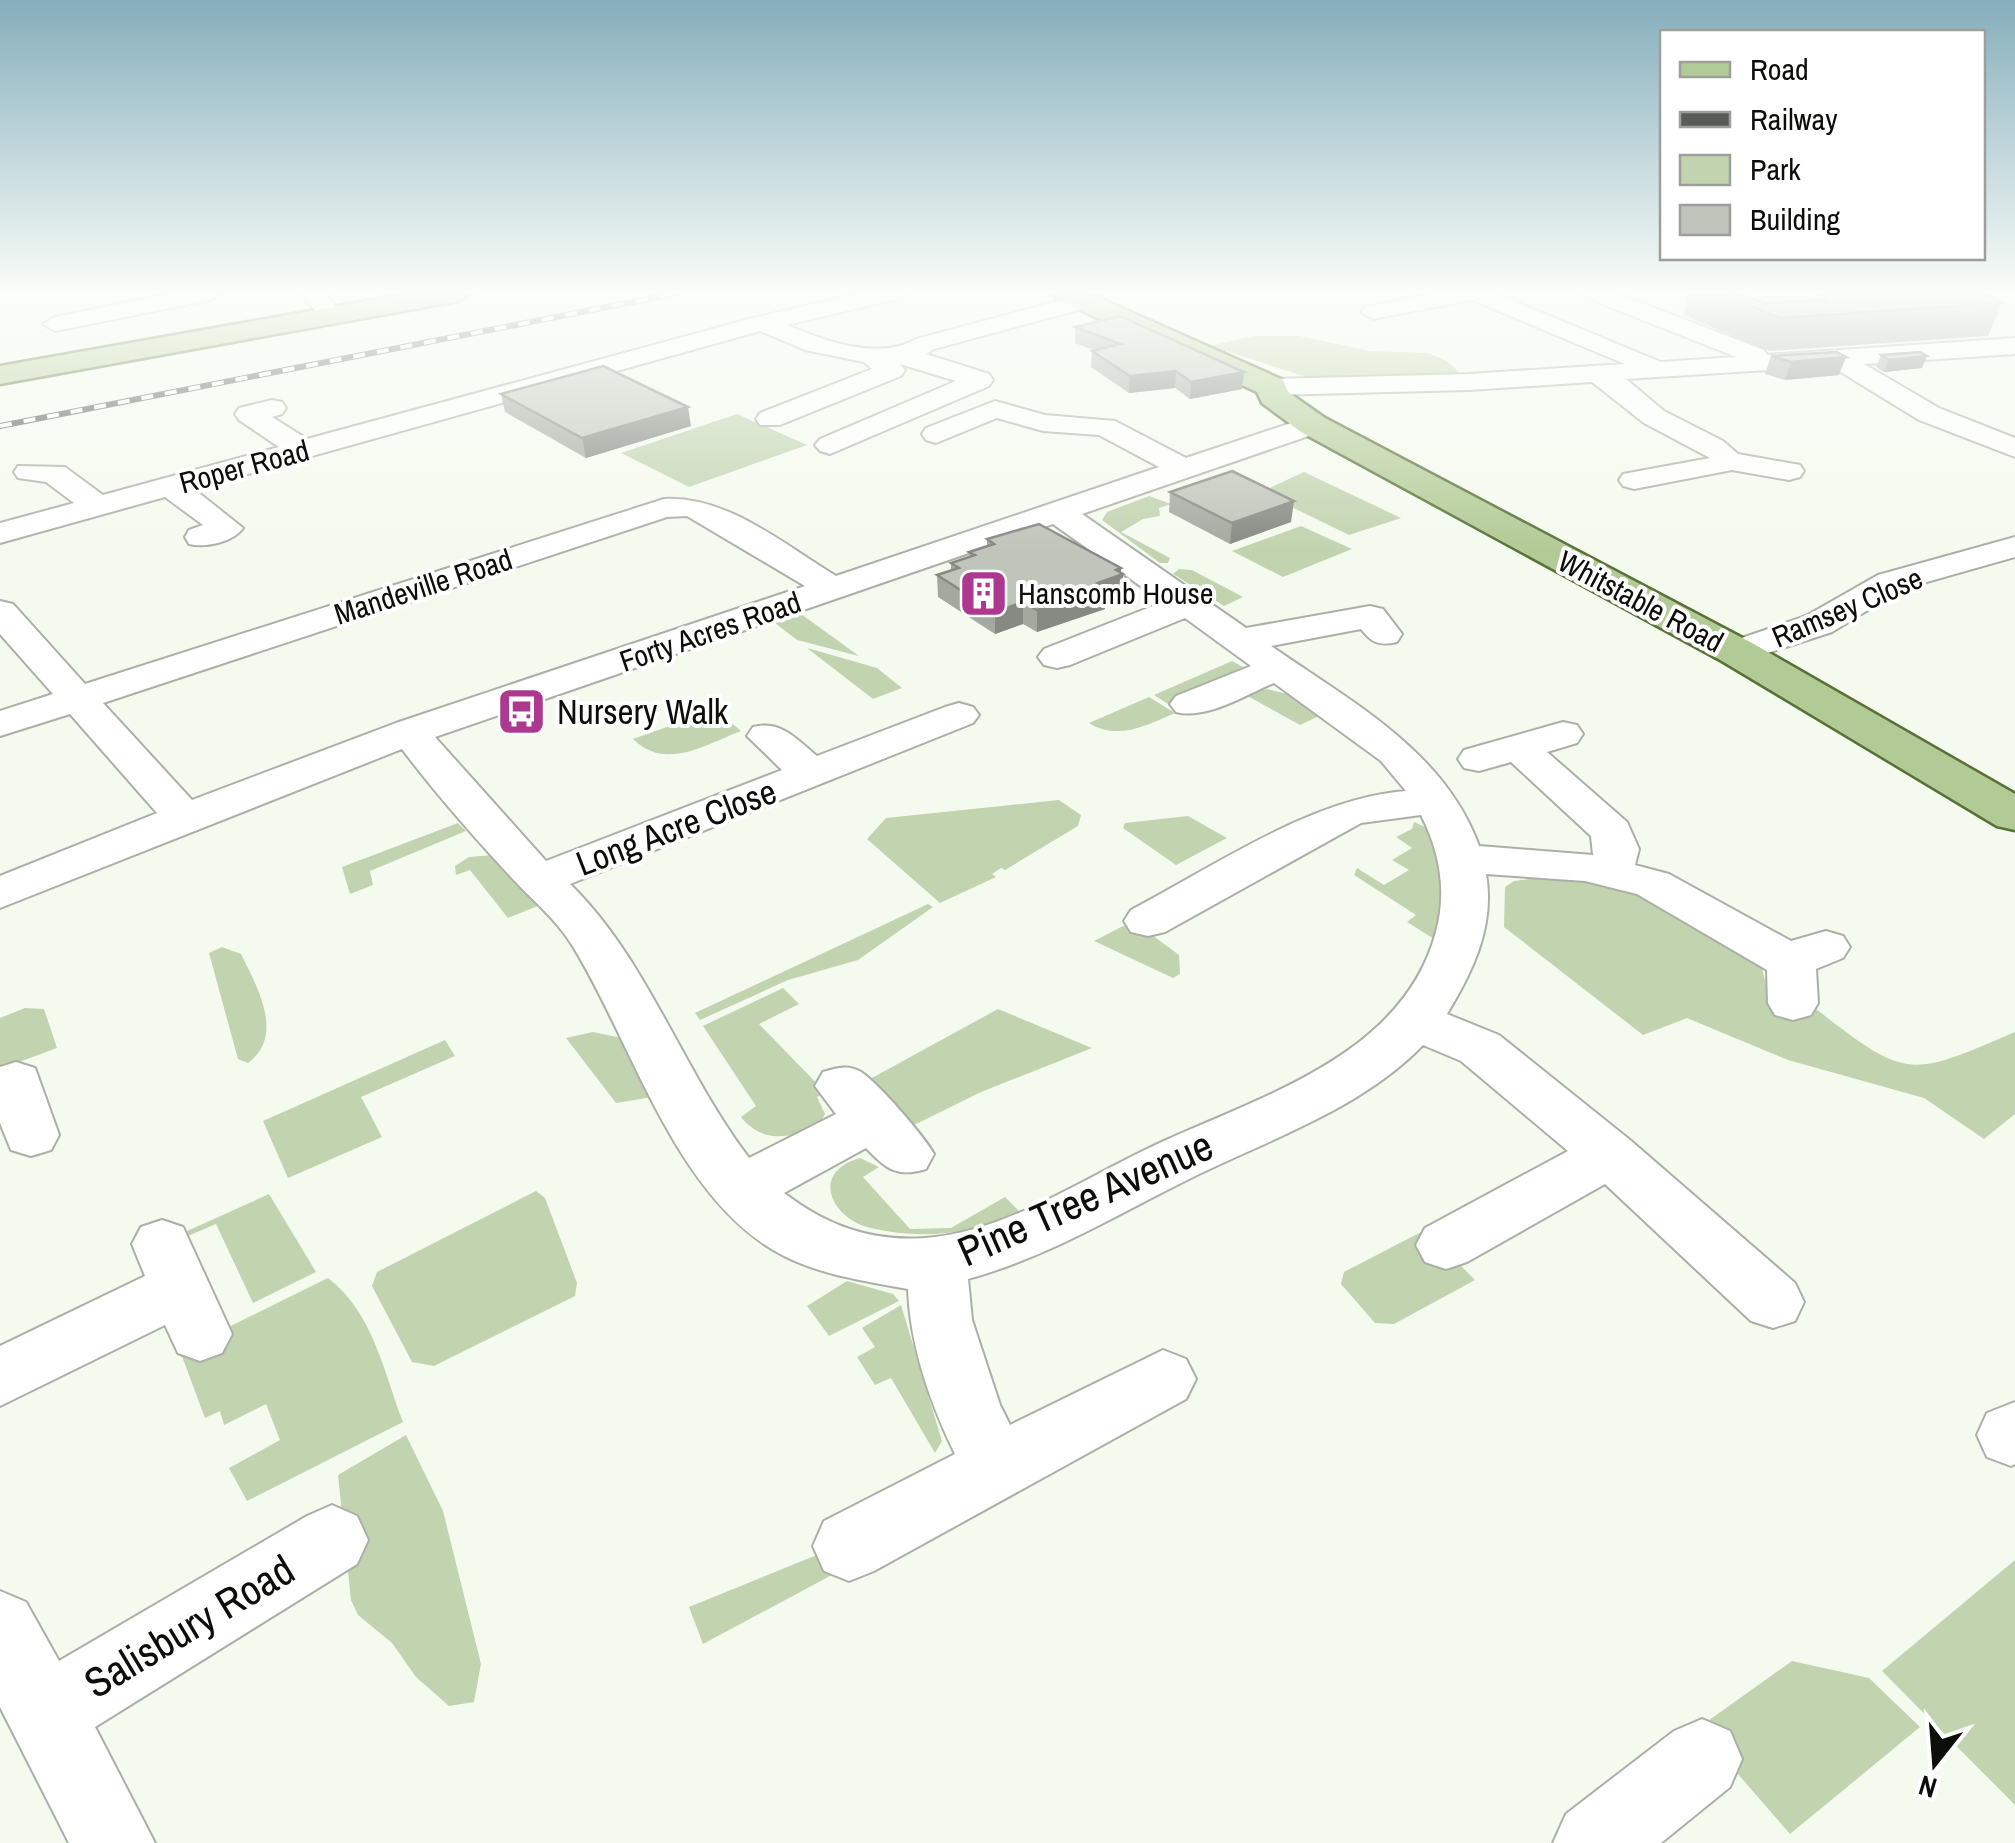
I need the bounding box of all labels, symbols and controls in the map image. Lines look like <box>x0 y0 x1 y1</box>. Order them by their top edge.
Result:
legend <box>1660 30 1985 260</box>
text: Road <box>1750 49 1809 89</box>
text: Railway <box>1750 99 1838 139</box>
text: Park <box>1750 149 1801 189</box>
text: Building <box>1750 199 1841 239</box>
street label: Roper Road <box>175 430 313 502</box>
street label: Mandeville Road <box>329 538 517 634</box>
street label: Whitstable Road <box>1551 541 1731 661</box>
street label: Ramsey Close <box>1766 557 1928 657</box>
building icon: Hanscomb House <box>957 567 1009 619</box>
place label: Hanscomb House <box>1018 573 1214 613</box>
street label: Forty Acres Road <box>614 581 806 681</box>
bus stop icon: Nursery Walk <box>496 685 548 737</box>
place label: Nursery Walk <box>557 688 729 735</box>
street label: Long Acre Close <box>569 767 783 887</box>
street label: Pine Tree Avenue <box>949 1117 1221 1279</box>
street label: Salisbury Road <box>74 1541 304 1711</box>
north arrow <box>1885 1713 1985 1813</box>
text: N <box>1914 1766 1941 1808</box>

